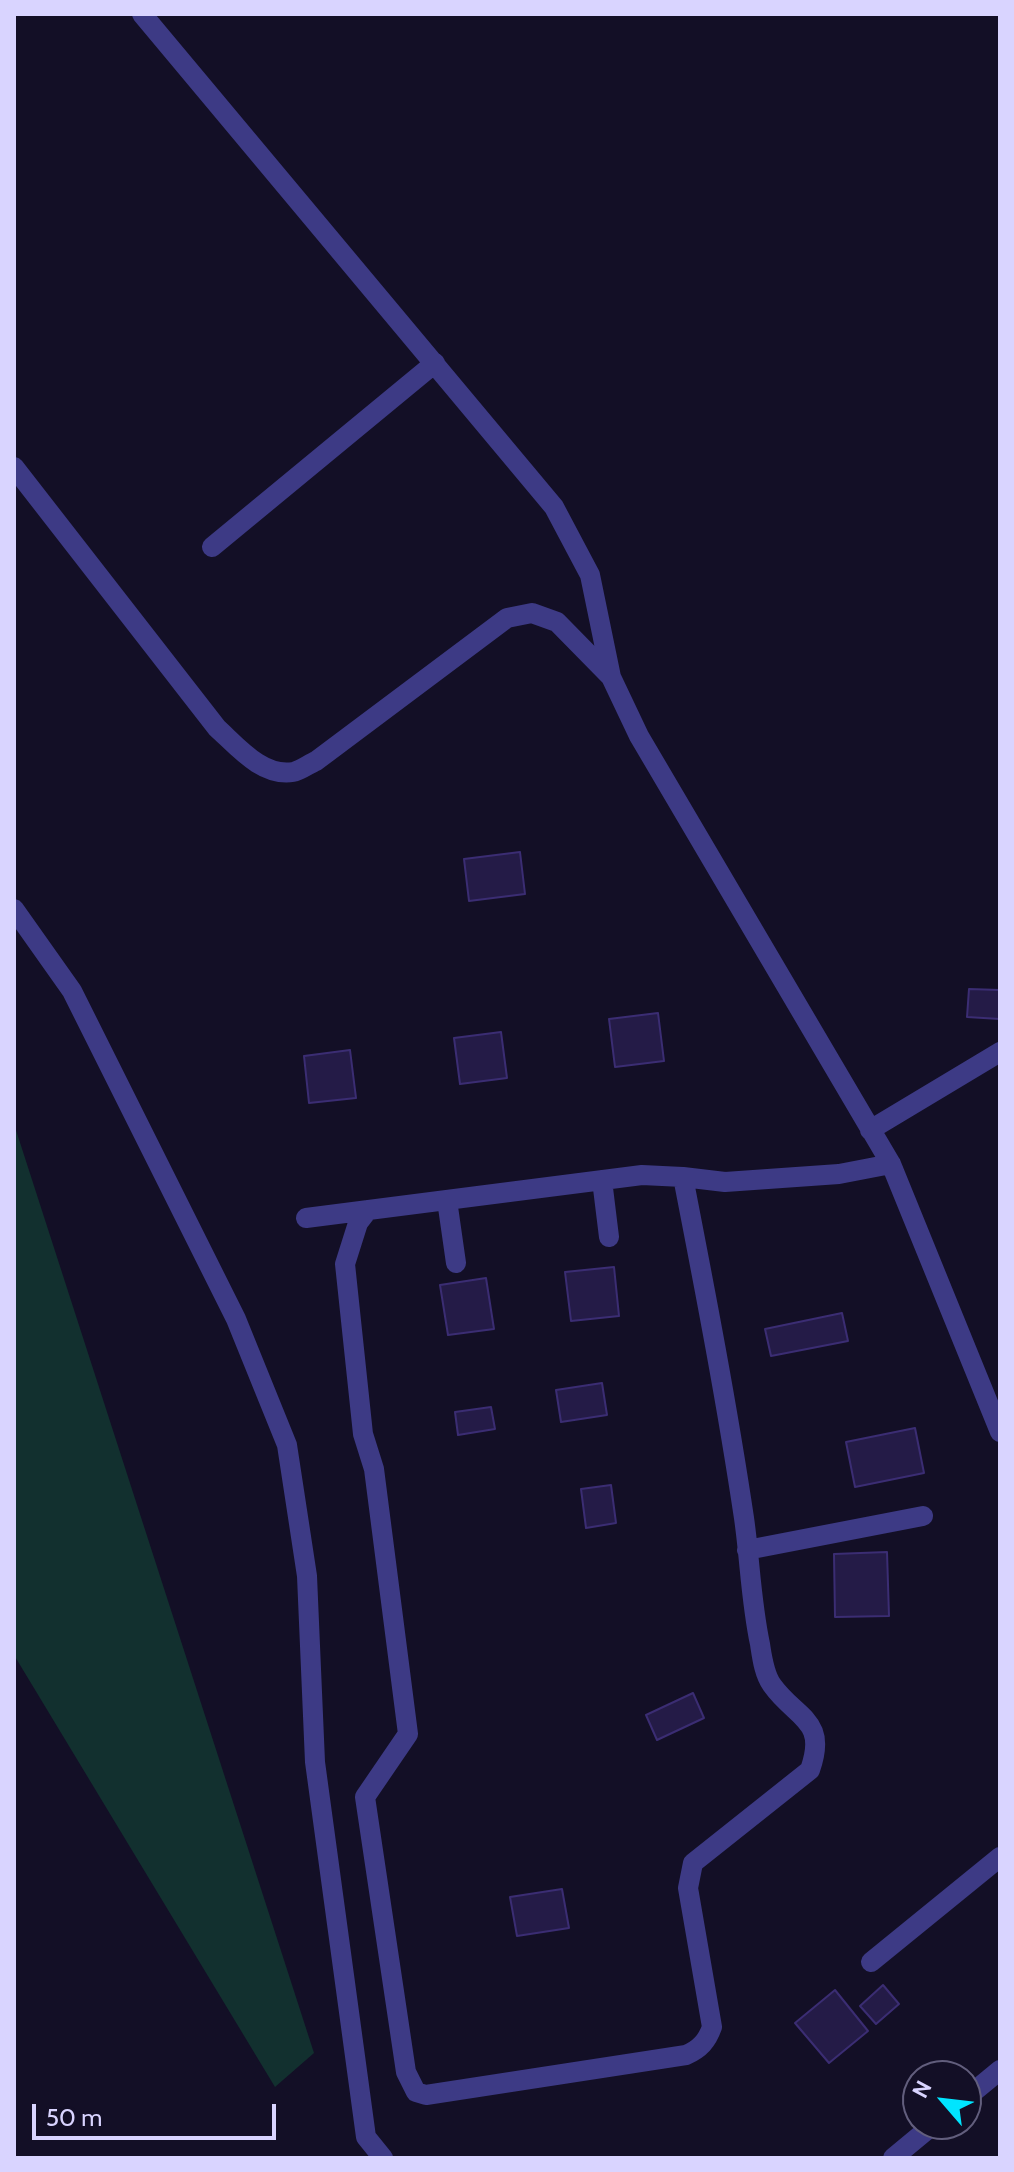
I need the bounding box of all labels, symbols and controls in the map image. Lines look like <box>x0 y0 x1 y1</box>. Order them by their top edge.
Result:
north arrow <box>902 2060 982 2140</box>
text: N <box>907 2076 938 2103</box>
scale bar <box>36 2088 280 2138</box>
text: 50 m <box>46 2103 102 2132</box>

